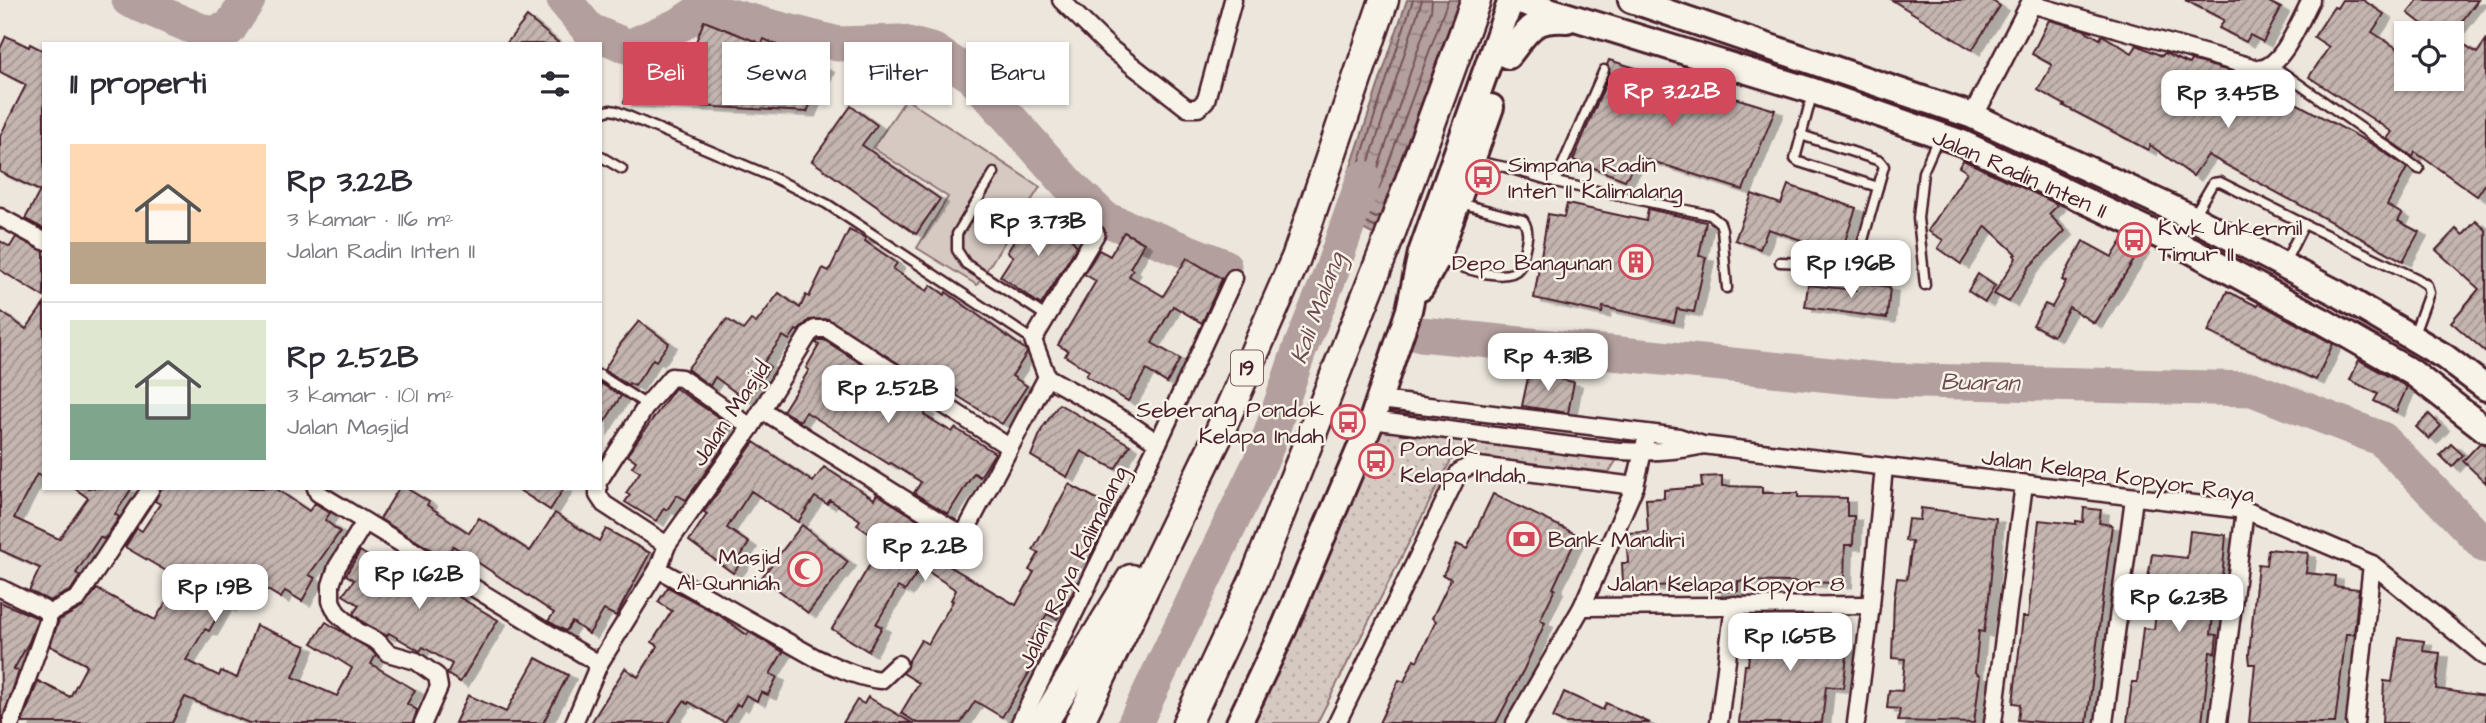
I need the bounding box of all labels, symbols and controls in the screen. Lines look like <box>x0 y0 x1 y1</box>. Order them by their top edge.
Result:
map controls <box>2394 21 2464 91</box>
button: locate <box>2394 21 2464 91</box>
chip: Beli <box>623 42 708 105</box>
chip: Sewa <box>722 42 830 105</box>
chip: Filter <box>844 42 952 105</box>
chip: Baru <box>966 42 1069 105</box>
text: 11 properti <box>70 63 206 105</box>
icon: filters <box>536 65 574 103</box>
pin: Rp 3.22B <box>1600 68 1744 128</box>
pin: Rp 3.45B <box>2156 71 2300 130</box>
text: Rp 3.22B <box>1624 75 1720 107</box>
text: Rp 3.45B <box>2177 77 2279 109</box>
street label: Jalan Radin Inten II <box>1927 121 2112 227</box>
place label: Simpang Radin Inten II Kalimalang <box>1508 149 1683 208</box>
bus stop icon: Simpang Radin Inten II Kalimalang <box>1464 158 1502 196</box>
text: Rp 3.22B <box>287 161 412 203</box>
icon: home <box>126 172 210 256</box>
pin: Rp 3.73B <box>966 198 1110 258</box>
text: 3 kamar · 116 m² <box>287 203 454 235</box>
text: Rp 3.73B <box>990 205 1086 237</box>
place label: Kwk Unkermil Timur II <box>2158 212 2303 270</box>
bus stop icon: Kwk Unkermil Timur II <box>2115 221 2153 259</box>
text: Jalan Radin Inten II <box>287 235 475 267</box>
pin: Rp 1.96B <box>1779 240 1923 300</box>
building icon: Depo Bangunan <box>1617 243 1655 281</box>
water label: Kali Malang <box>1282 246 1355 369</box>
place label: Depo Bangunan <box>1452 247 1612 280</box>
text: Rp 1.96B <box>1807 247 1895 279</box>
pin: Rp 4.31B <box>1476 334 1620 393</box>
text: Rp 2.52B <box>287 337 418 379</box>
text: Rp 4.31B <box>1504 340 1592 372</box>
icon: home <box>126 348 210 432</box>
road number: 19 <box>1231 350 1263 386</box>
street label: Jalan Masjid <box>684 354 778 473</box>
water label: Buaran <box>1940 365 2022 401</box>
pin: Rp 2.52B <box>816 366 960 425</box>
text: Rp 2.52B <box>838 372 938 404</box>
text: 3 kamar · 101 m² <box>287 379 454 411</box>
place label: Seberang Pondok Kelapa Indah <box>1136 394 1325 452</box>
bus stop icon: Seberang Pondok Kelapa Indah <box>1329 403 1367 441</box>
text: Jalan Masjid <box>287 411 409 443</box>
place label: Pondok Kelapa Indah <box>1400 433 1526 491</box>
street label: Jalan Kelapa Kopyor Raya <box>1979 441 2256 512</box>
bus stop icon: Pondok Kelapa Indah <box>1357 442 1395 480</box>
street label: Jalan Raya Kalimalang <box>1010 460 1137 675</box>
bank icon: Bank Mandiri <box>1505 520 1543 558</box>
pin: Rp 2.2B <box>860 524 990 583</box>
place label: Bank Mandiri <box>1548 524 1685 556</box>
text: Rp 2.2B <box>883 530 967 562</box>
place label: Masjid Al-Qunniah <box>677 541 781 599</box>
mosque icon: Masjid Al-Qunniah <box>786 550 824 588</box>
pin: Rp 1.62B <box>347 552 491 611</box>
text: Rp 1.62B <box>375 558 463 590</box>
pin: Rp 1.9B <box>150 564 280 624</box>
street label: Jalan Kelapa Kopyor 8 <box>1607 568 1845 601</box>
text: Rp 1.9B <box>178 571 252 603</box>
pin: Rp 6.23B <box>2107 574 2251 634</box>
text: Rp 6.23B <box>2130 581 2228 613</box>
pin: Rp 1.65B <box>1718 614 1862 673</box>
text: Rp 1.65B <box>1744 620 1836 652</box>

